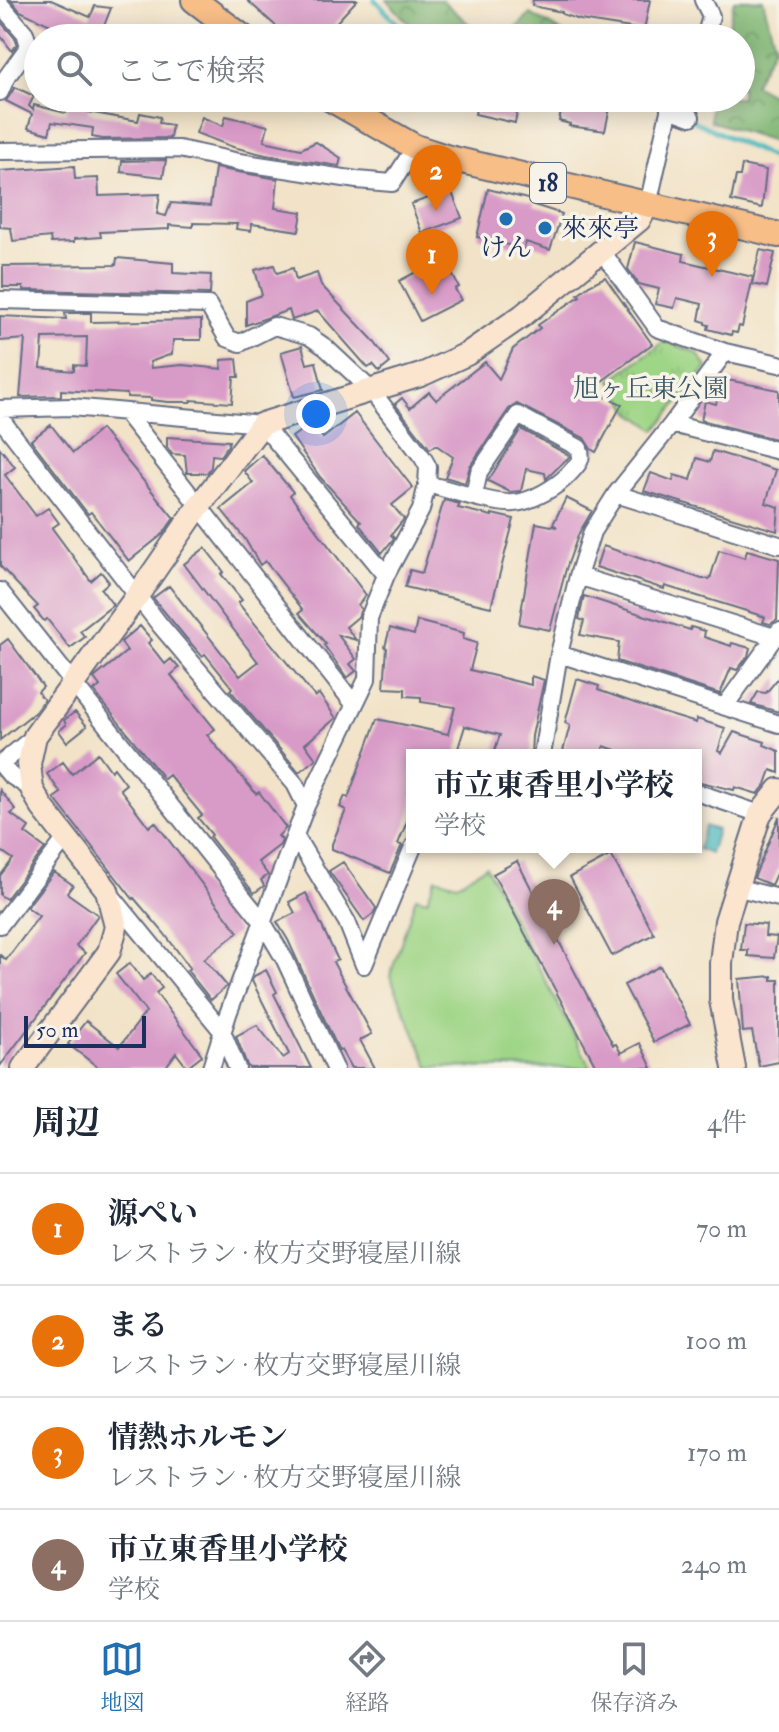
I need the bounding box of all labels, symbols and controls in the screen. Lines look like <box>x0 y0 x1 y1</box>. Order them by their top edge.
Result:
search box <box>24 24 755 112</box>
icon: search <box>52 46 96 90</box>
text: ここで検索 <box>116 53 266 90</box>
pin: 2 <box>410 145 462 211</box>
road number: 18 <box>530 163 566 203</box>
marker: けん <box>497 210 515 228</box>
pin: 3 <box>686 211 738 277</box>
place label: 來來亭 <box>561 213 639 245</box>
marker: 來來亭 <box>536 219 554 237</box>
pin: 1 <box>406 229 458 295</box>
place label: けん <box>480 232 532 264</box>
park label: 旭ヶ丘東公園 <box>573 373 729 405</box>
your location <box>296 394 336 434</box>
popup <box>406 749 702 853</box>
text: 市立東香里小学校 <box>434 767 674 804</box>
text: 学校 <box>434 810 486 842</box>
pin: 4 <box>528 879 580 945</box>
scale bar <box>24 1012 146 1048</box>
text: 50 m <box>36 1016 78 1044</box>
text: 周辺 <box>32 1102 100 1145</box>
text: 4件 <box>707 1107 747 1139</box>
text: 源ぺい <box>108 1195 198 1232</box>
text: 1 <box>53 1213 63 1245</box>
text: 70 m <box>696 1213 747 1245</box>
text: レストラン · 枚方交野寝屋川線 <box>108 1238 461 1270</box>
text: まる <box>108 1307 168 1344</box>
text: 2 <box>51 1325 65 1357</box>
text: 100 m <box>686 1325 747 1357</box>
text: レストラン · 枚方交野寝屋川線 <box>108 1350 461 1382</box>
text: 情熱ホルモン <box>108 1419 288 1456</box>
text: 3 <box>53 1437 63 1469</box>
text: 170 m <box>687 1437 747 1469</box>
text: レストラン · 枚方交野寝屋川線 <box>108 1462 461 1494</box>
text: 市立東香里小学校 <box>108 1531 348 1568</box>
text: 4 <box>51 1549 65 1581</box>
text: 240 m <box>681 1549 747 1581</box>
text: 学校 <box>108 1574 160 1606</box>
tab: 地図 <box>100 1637 145 1717</box>
tab: 経路 <box>345 1637 390 1717</box>
tab: 保存済み <box>590 1637 679 1717</box>

